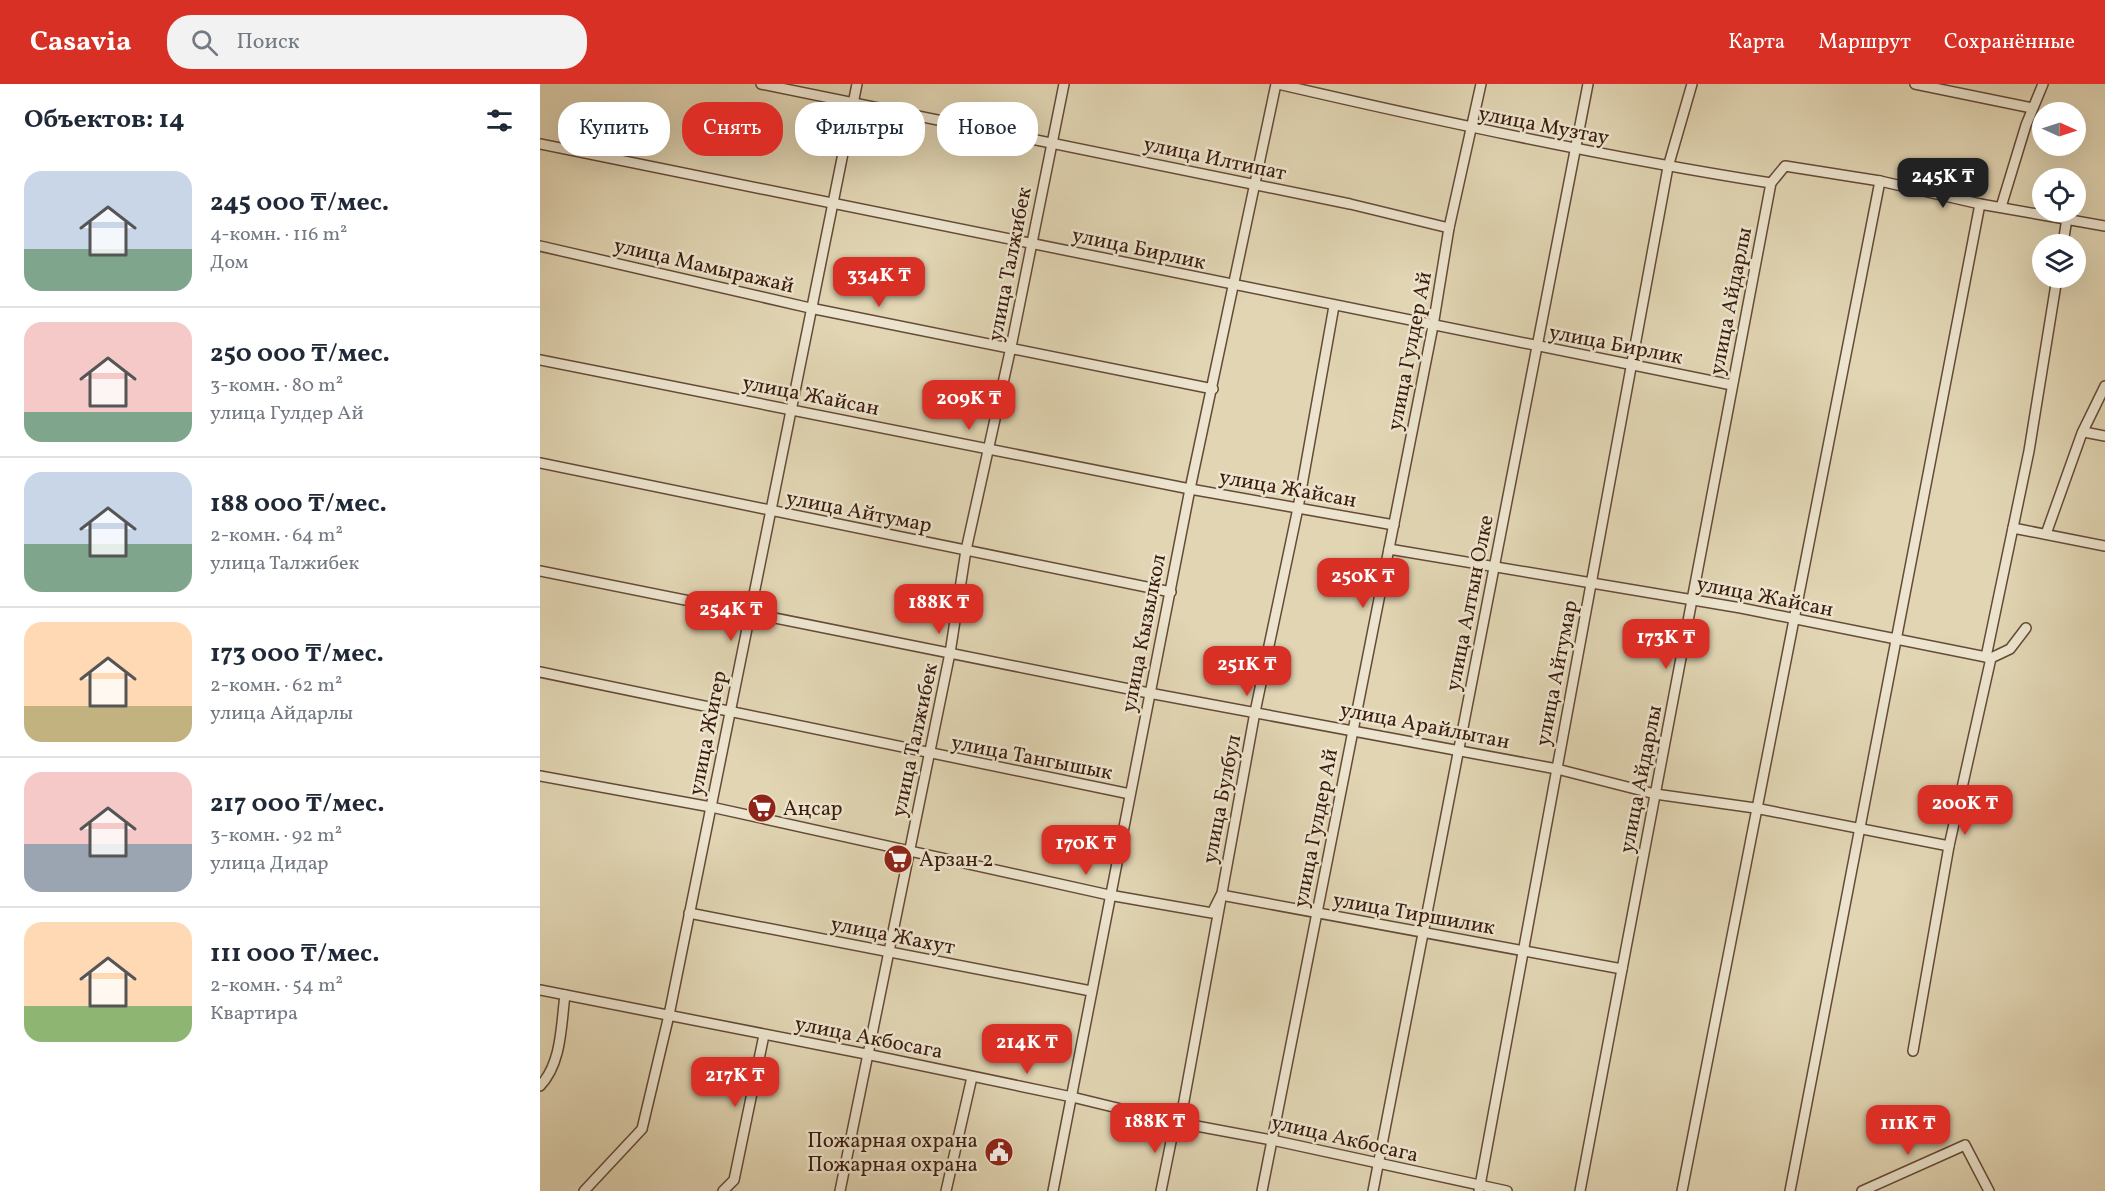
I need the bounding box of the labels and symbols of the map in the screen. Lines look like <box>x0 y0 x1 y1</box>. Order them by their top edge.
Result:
street label: улица Музтау <box>1476 100 1612 153</box>
north arrow <box>2032 102 2086 156</box>
street label: улица Илтипат <box>1141 130 1289 189</box>
pin: 245K ₸ <box>1894 158 1992 209</box>
street label: улица Талжибек <box>981 185 1040 344</box>
street label: улица Бирлик <box>1069 221 1208 278</box>
street label: улица Айдарлы <box>1703 225 1760 378</box>
street label: улица Мамыражай <box>611 232 797 301</box>
pin: 334K ₸ <box>830 257 928 308</box>
street label: улица Гулдер Ай <box>1381 269 1440 433</box>
street label: улица Бирлик <box>1546 318 1685 373</box>
street label: улица Жайсан <box>740 369 882 424</box>
pin: 209K ₸ <box>920 380 1018 431</box>
street label: улица Жайсан <box>1217 463 1359 516</box>
street label: улица Айтумар <box>783 484 934 541</box>
street label: улица Алтын Олке <box>1439 513 1502 694</box>
street label: улица Кызылкол <box>1115 552 1174 715</box>
pin: 250K ₸ <box>1314 558 1412 609</box>
street label: улица Жайсан <box>1694 570 1836 625</box>
pin: 188K ₸ <box>890 584 988 635</box>
pin: 254K ₸ <box>682 591 780 642</box>
street label: улица Айтумар <box>1529 598 1586 749</box>
pin: 173K ₸ <box>1617 619 1715 670</box>
pin: 251K ₸ <box>1198 646 1296 697</box>
street label: улица Талжибек <box>885 661 946 820</box>
street label: улица Жигер <box>682 668 735 798</box>
street label: улица Арайлытан <box>1337 696 1512 757</box>
street label: улица Айдарлы <box>1613 703 1670 856</box>
street label: улица Тангышык <box>949 729 1115 788</box>
street label: улица Булбул <box>1196 732 1249 866</box>
street label: улица Гулдер Ай <box>1287 746 1346 910</box>
pin: 200K ₸ <box>1916 785 2014 836</box>
supermarket icon: Аңсар <box>746 792 778 824</box>
place label: Аңсар <box>783 795 843 824</box>
pin: 170K ₸ <box>1037 825 1135 876</box>
supermarket icon: Арзан 2 <box>882 843 914 875</box>
place label: Арзан 2 <box>919 846 994 875</box>
street label: улица Тиршилик <box>1330 886 1497 943</box>
street label: улица Жахут <box>828 910 958 963</box>
street label: улица Акбосага <box>792 1010 945 1067</box>
pin: 214K ₸ <box>978 1024 1076 1075</box>
pin: 217K ₸ <box>686 1057 784 1108</box>
pin: 188K ₸ <box>1106 1103 1204 1154</box>
pin: 111K ₸ <box>1859 1105 1957 1156</box>
street label: улица Акбосага <box>1268 1108 1421 1171</box>
place label: Пожарная охрана Пожарная охрана <box>807 1127 978 1180</box>
public building icon: Пожарная охрана Пожарная охрана <box>983 1136 1015 1168</box>

